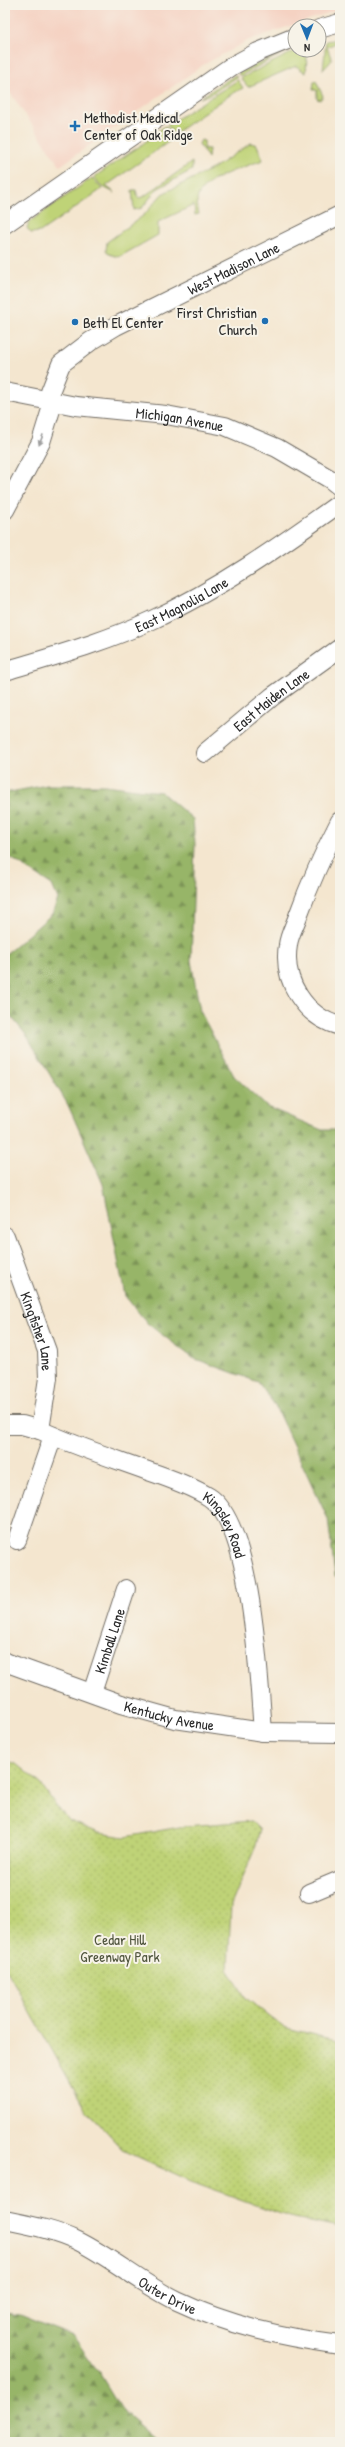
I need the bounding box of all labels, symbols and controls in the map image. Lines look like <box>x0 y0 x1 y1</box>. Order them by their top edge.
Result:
north arrow <box>287 18 327 58</box>
text: N <box>304 41 310 55</box>
place label: Methodist Medical Center of Oak Ridge <box>84 107 193 145</box>
marker: Methodist Medical Center of Oak Ridge <box>69 120 81 132</box>
street label: West Madison Lane <box>184 236 283 300</box>
place label: First Christian Church <box>176 302 257 340</box>
place label: Beth El Center <box>83 312 164 333</box>
marker: First Christian Church <box>260 316 270 326</box>
marker: Beth El Center <box>70 317 80 327</box>
street label: Michigan Avenue <box>135 402 226 436</box>
one-way arrow <box>38 434 44 446</box>
street label: East Magnolia Lane <box>132 571 232 637</box>
street label: East Maiden Lane <box>228 663 313 736</box>
street label: Kingfisher Lane <box>16 1289 58 1371</box>
street label: Kingsley Road <box>199 1485 251 1560</box>
street label: Kimball Lane <box>89 1605 130 1676</box>
street label: Kentucky Avenue <box>122 1695 216 1735</box>
park label: Cedar Hill Greenway Park <box>80 1929 160 1967</box>
street label: Outer Drive <box>135 2271 200 2319</box>

